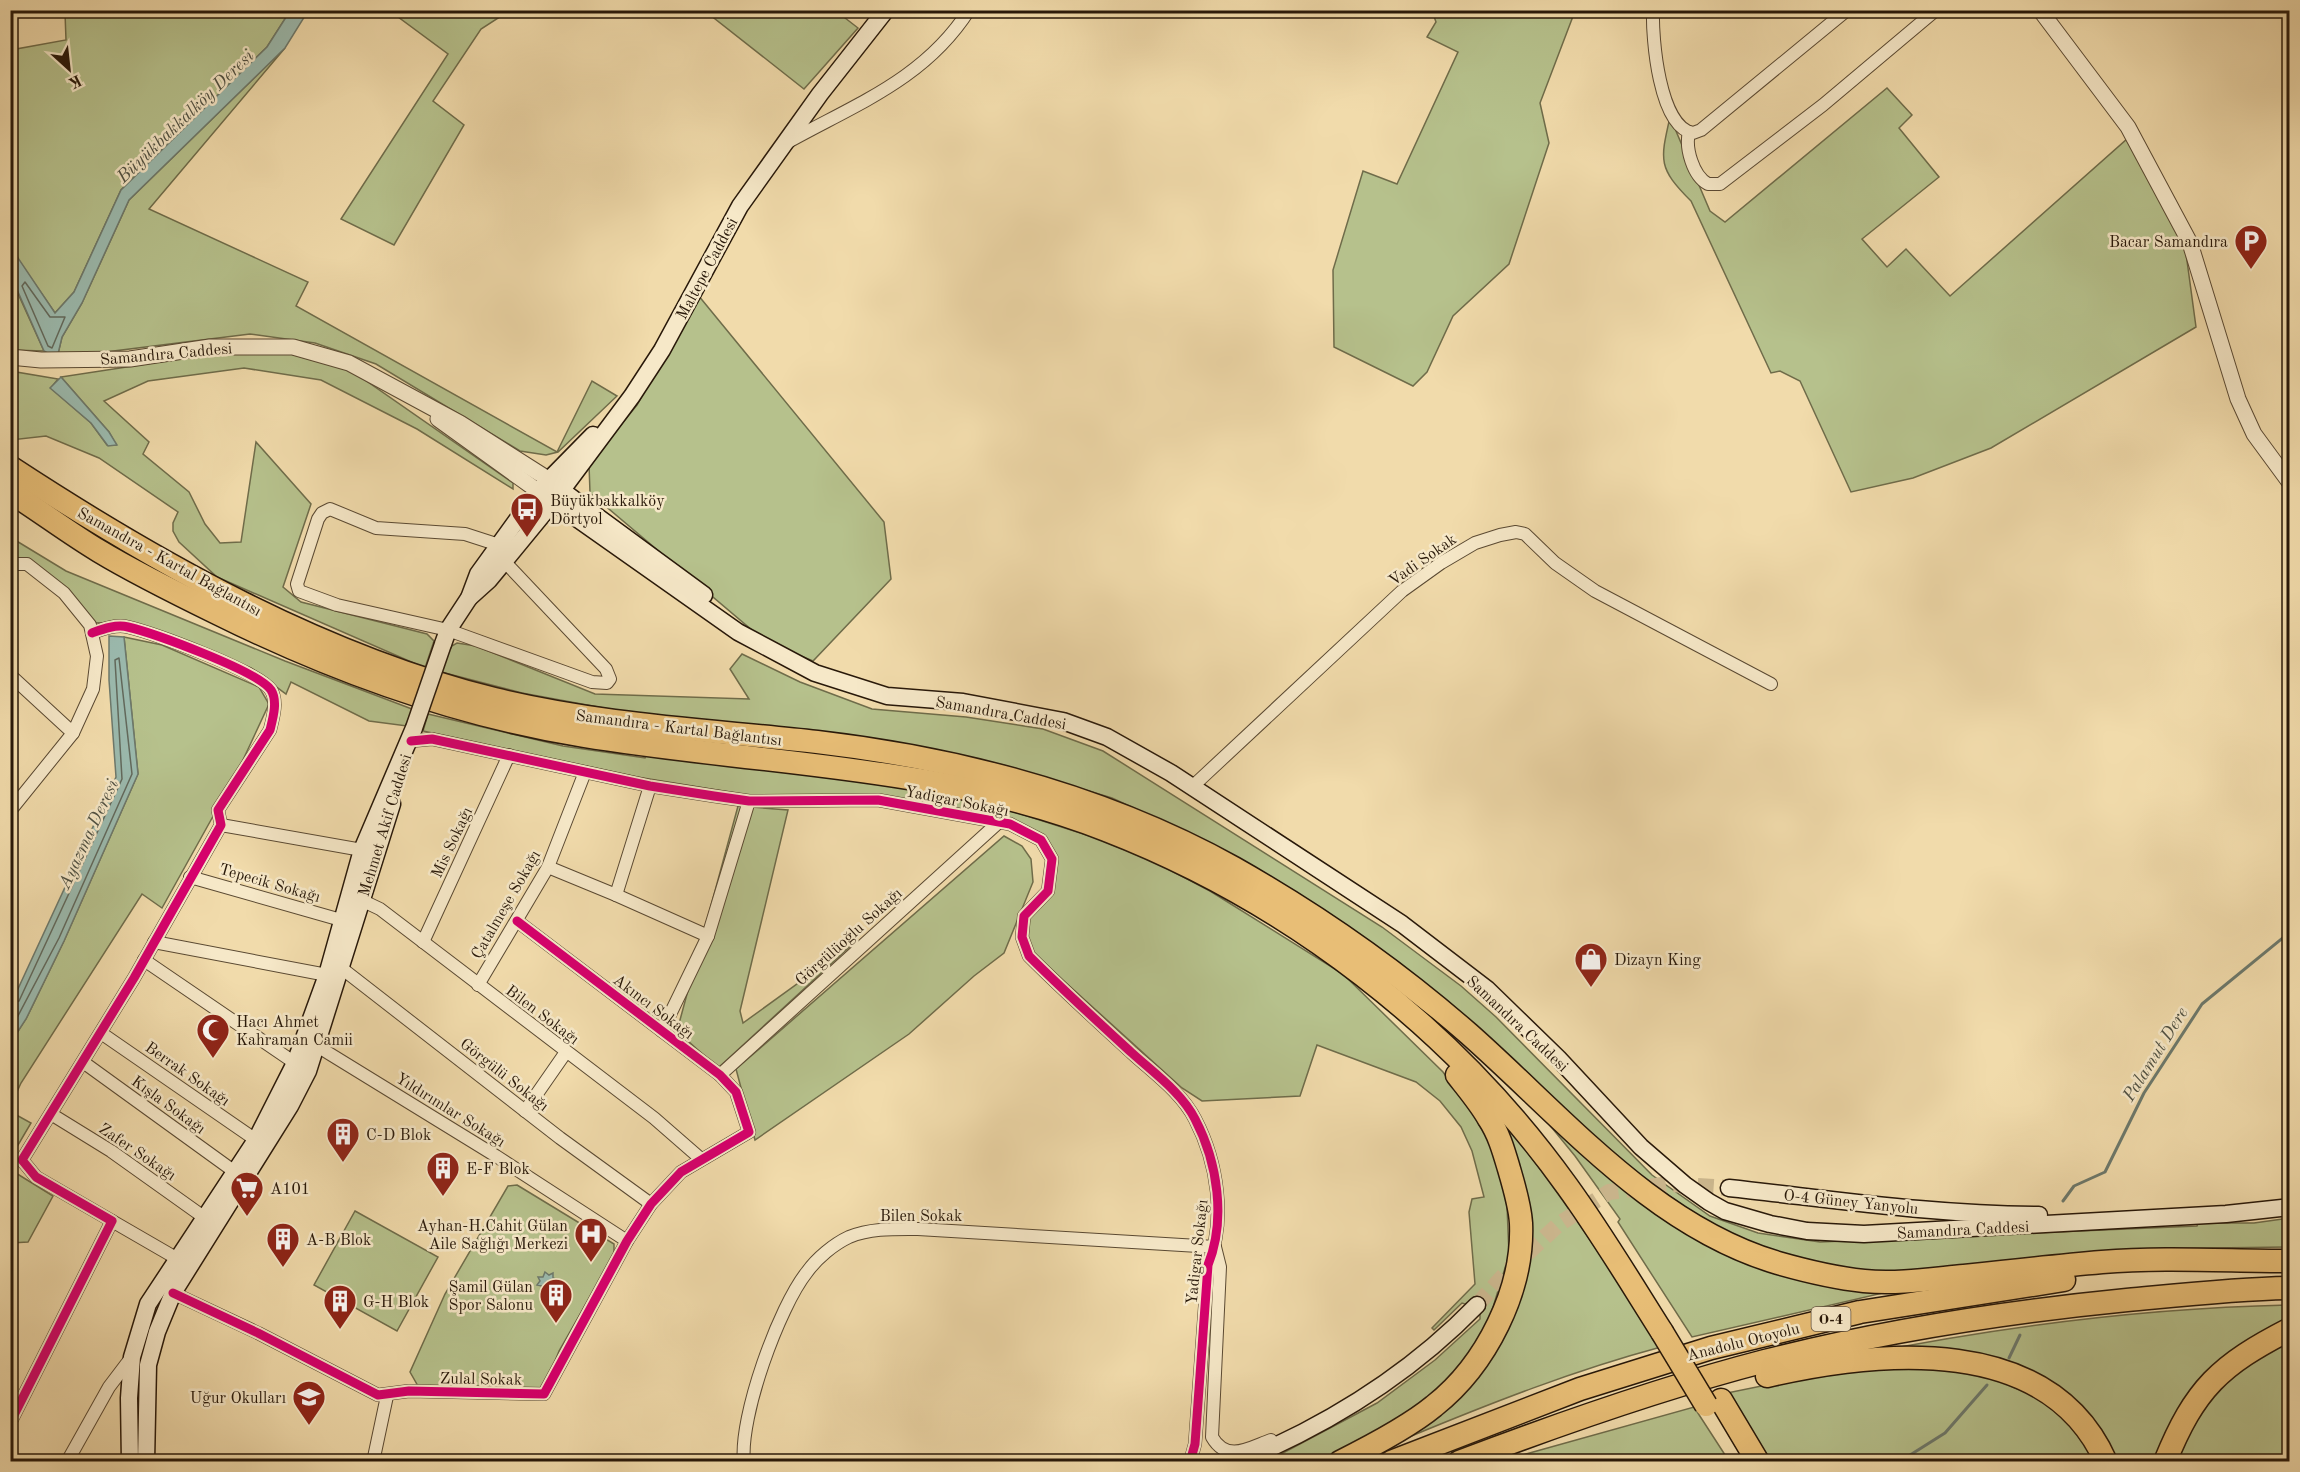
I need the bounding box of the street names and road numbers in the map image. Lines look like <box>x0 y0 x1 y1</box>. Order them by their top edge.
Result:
street label: Maltepe Caddesi <box>674 215 741 322</box>
street label: Samandıra Caddesi <box>99 341 233 369</box>
street label: Samandıra - Kartal Bağlantısı <box>74 505 264 620</box>
street label: Vadi Sokak <box>1386 532 1460 590</box>
street label: Samandıra Caddesi <box>934 695 1067 733</box>
street label: Samandıra - Kartal Bağlantısı <box>575 708 783 750</box>
street label: Mehmet Akif Caddesi <box>357 752 415 899</box>
street label: Yadigar Sokağı <box>903 784 1010 820</box>
street label: Mis Sokağı <box>429 805 476 881</box>
street label: Çatalmeşe Sokağı <box>469 848 544 962</box>
street label: Tepecik Sokağı <box>217 862 322 906</box>
street label: Görgülüoğlu Sokağı <box>793 886 906 989</box>
street label: Akıncı Sokağı <box>610 972 696 1043</box>
street label: Samandıra Caddesi <box>1463 973 1571 1076</box>
street label: Bilen Sokağı <box>502 983 581 1048</box>
street label: Görgülü Sokağı <box>456 1036 551 1115</box>
street label: Berrak Sokağı <box>142 1040 232 1110</box>
street label: Yıldırımlar Sokağı <box>392 1071 508 1151</box>
street label: Kışla Sokağı <box>128 1074 208 1138</box>
street label: Zafer Sokağı <box>95 1121 178 1184</box>
street label: O-4 Güney Yanyolu <box>1783 1188 1919 1218</box>
street label: Yadigar Sokağı <box>1185 1199 1211 1306</box>
street label: Bilen Sokak <box>880 1209 962 1225</box>
street label: Samandıra Caddesi <box>1896 1220 2030 1242</box>
road number: O-4 <box>1812 1307 1850 1331</box>
street label: Anadolu Otoyolu <box>1685 1321 1802 1365</box>
street label: Zulal Sokak <box>440 1371 522 1389</box>

